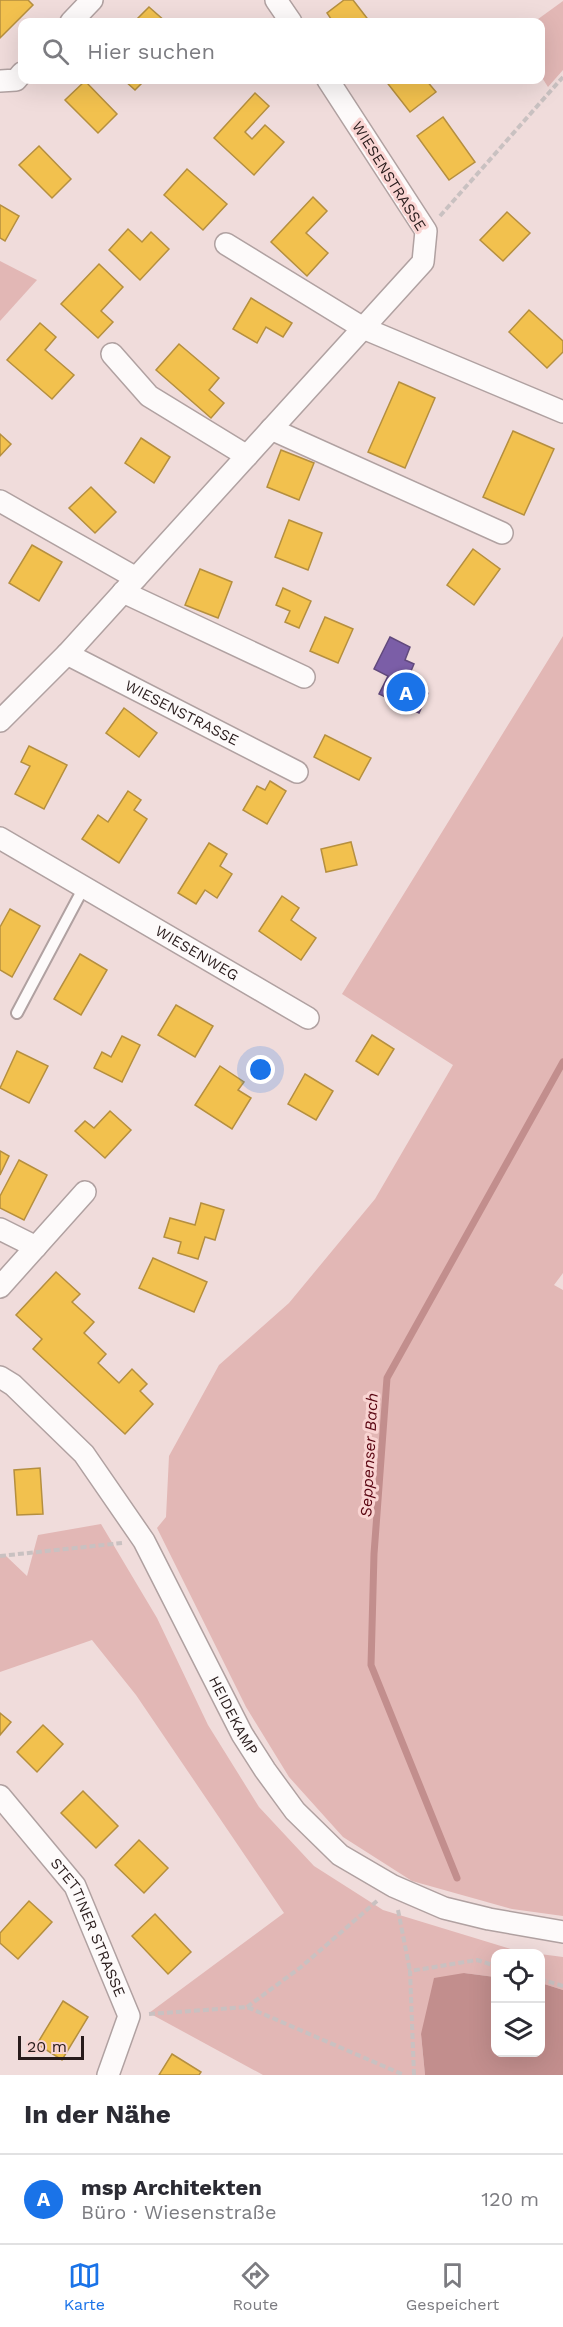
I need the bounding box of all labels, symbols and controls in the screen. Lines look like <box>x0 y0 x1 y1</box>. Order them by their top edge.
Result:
search box <box>18 18 545 84</box>
icon: search <box>39 35 72 68</box>
text: Hier suchen <box>87 39 215 64</box>
street label: WIESENSTRASSE <box>348 118 430 234</box>
pin: A <box>386 670 426 714</box>
street label: WIESENSTRASSE <box>122 676 242 750</box>
street label: WIESENWEG <box>152 922 242 984</box>
your location <box>246 1055 275 1084</box>
water label: Seppenser Bach <box>356 1392 382 1518</box>
street label: HEIDEKAMP <box>205 1673 262 1758</box>
street label: STETTINER STRASSE <box>47 1854 129 2000</box>
map controls <box>491 1949 545 2057</box>
button: locate <box>491 1949 545 2003</box>
button: layers <box>491 2003 545 2057</box>
scale bar <box>18 2033 84 2060</box>
text: 20 m <box>27 2037 67 2056</box>
text: In der Nähe <box>24 2099 171 2129</box>
text: msp Architekten <box>81 2175 262 2200</box>
text: A <box>37 2187 50 2211</box>
text: 120 m <box>481 2187 539 2211</box>
text: Büro · Wiesenstraße <box>81 2200 276 2224</box>
tab: Karte <box>64 2259 105 2314</box>
tab: Route <box>232 2259 278 2314</box>
tab: Gespeichert <box>406 2259 499 2314</box>

